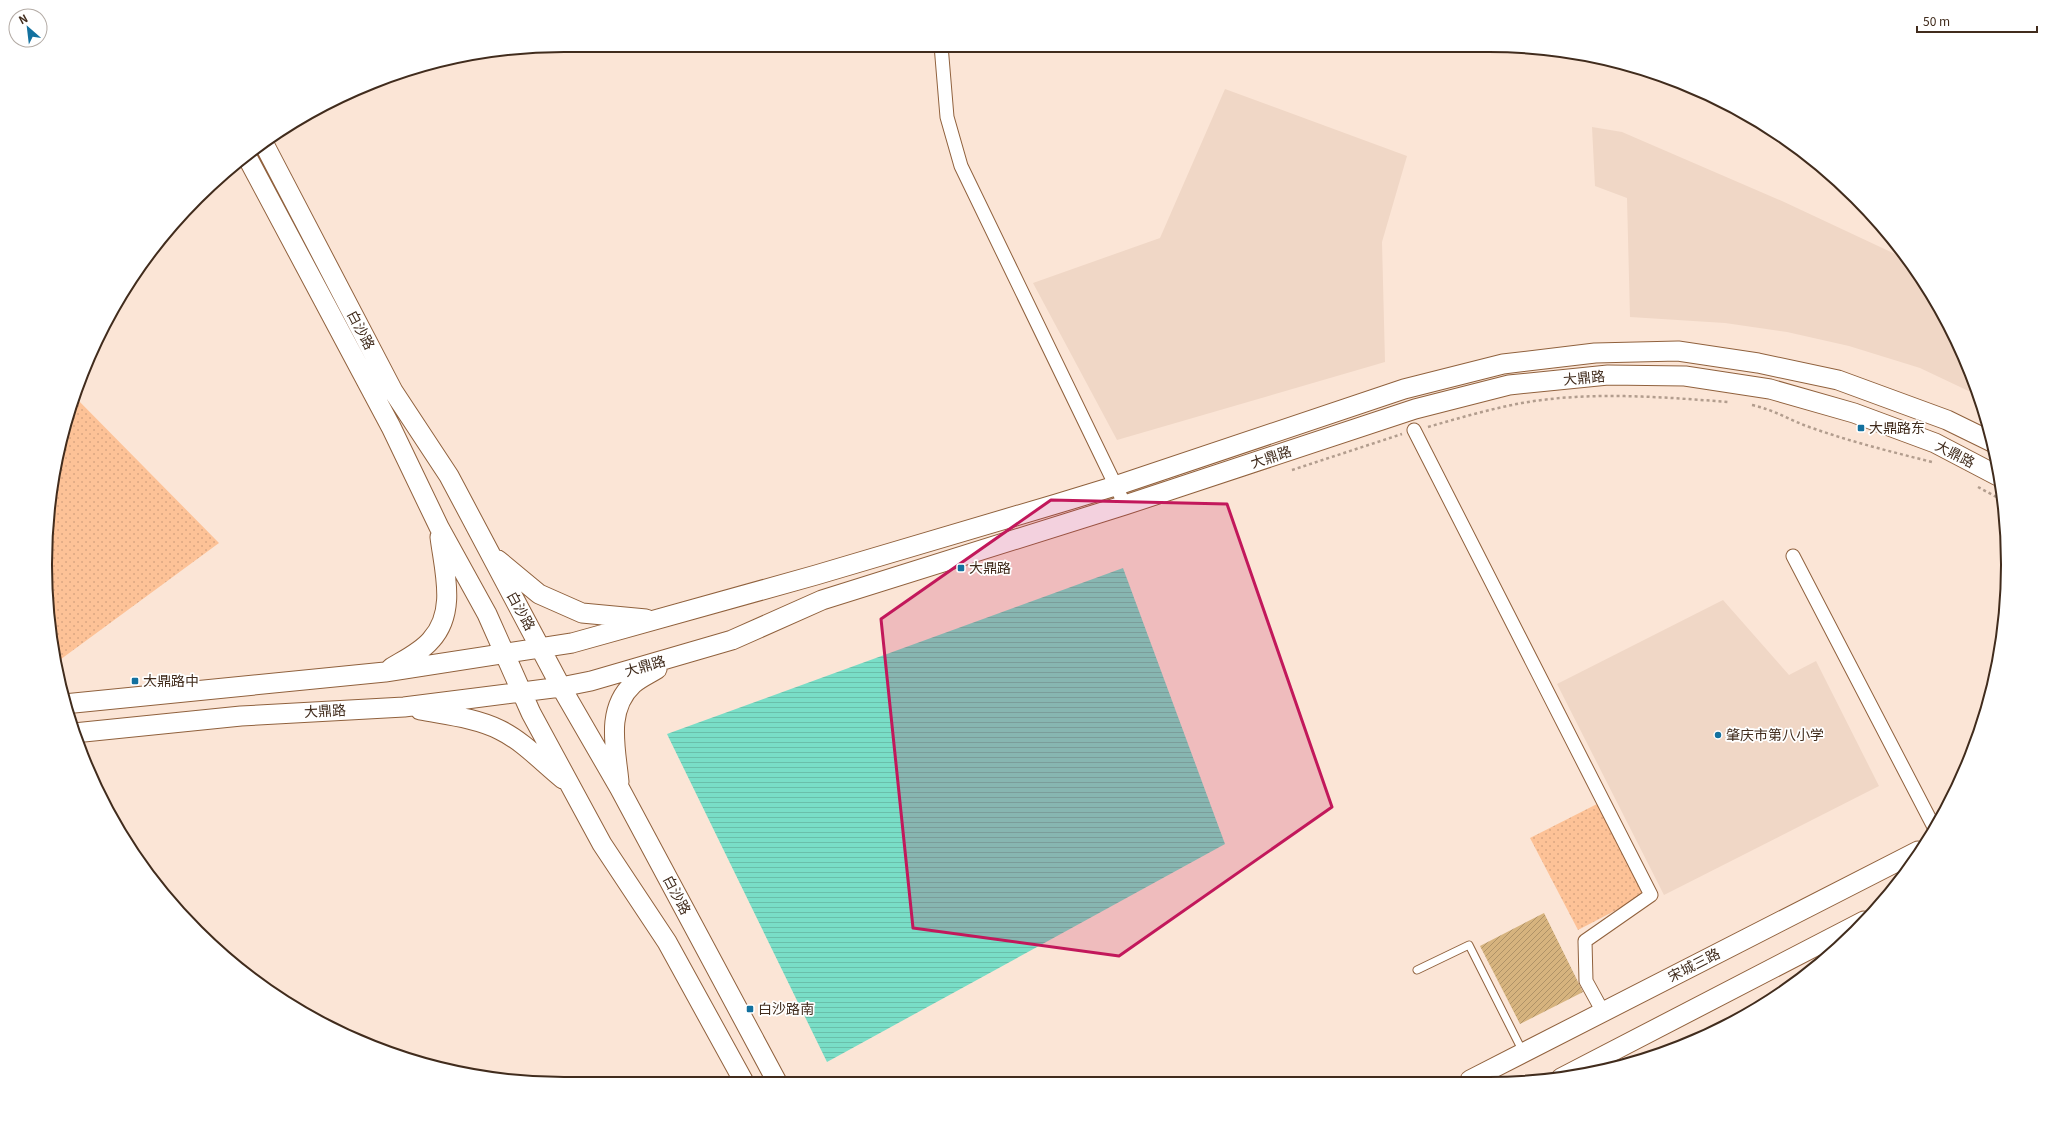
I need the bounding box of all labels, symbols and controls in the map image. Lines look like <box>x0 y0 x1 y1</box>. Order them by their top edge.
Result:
north arrow <box>8 8 48 48</box>
scale bar <box>1917 8 2037 34</box>
text: N <box>15 9 30 27</box>
text: 50 m <box>1923 12 1950 29</box>
street label: 白沙路 <box>343 306 381 353</box>
street label: 大鼎路 <box>1562 365 1606 389</box>
place label: 大鼎路东 <box>1869 417 1925 437</box>
marker: 大鼎路东 <box>1856 423 1866 433</box>
street label: 大鼎路 <box>1932 435 1979 472</box>
street label: 大鼎路 <box>1248 440 1294 472</box>
place label: 大鼎路 <box>969 557 1011 577</box>
marker: 大鼎路 <box>956 563 966 573</box>
street label: 白沙路 <box>503 587 541 634</box>
street label: 大鼎路 <box>622 650 668 680</box>
place label: 大鼎路中 <box>143 670 199 690</box>
marker: 大鼎路中 <box>130 676 140 686</box>
street label: 大鼎路 <box>303 699 346 721</box>
place label: 肇庆市第八小学 <box>1726 724 1824 744</box>
marker: 肇庆市第八小学 <box>1713 730 1723 740</box>
street label: 白沙路 <box>659 871 697 918</box>
street label: 宋城三路 <box>1664 942 1723 986</box>
place label: 白沙路南 <box>758 998 814 1018</box>
marker: 白沙路南 <box>745 1004 755 1014</box>

